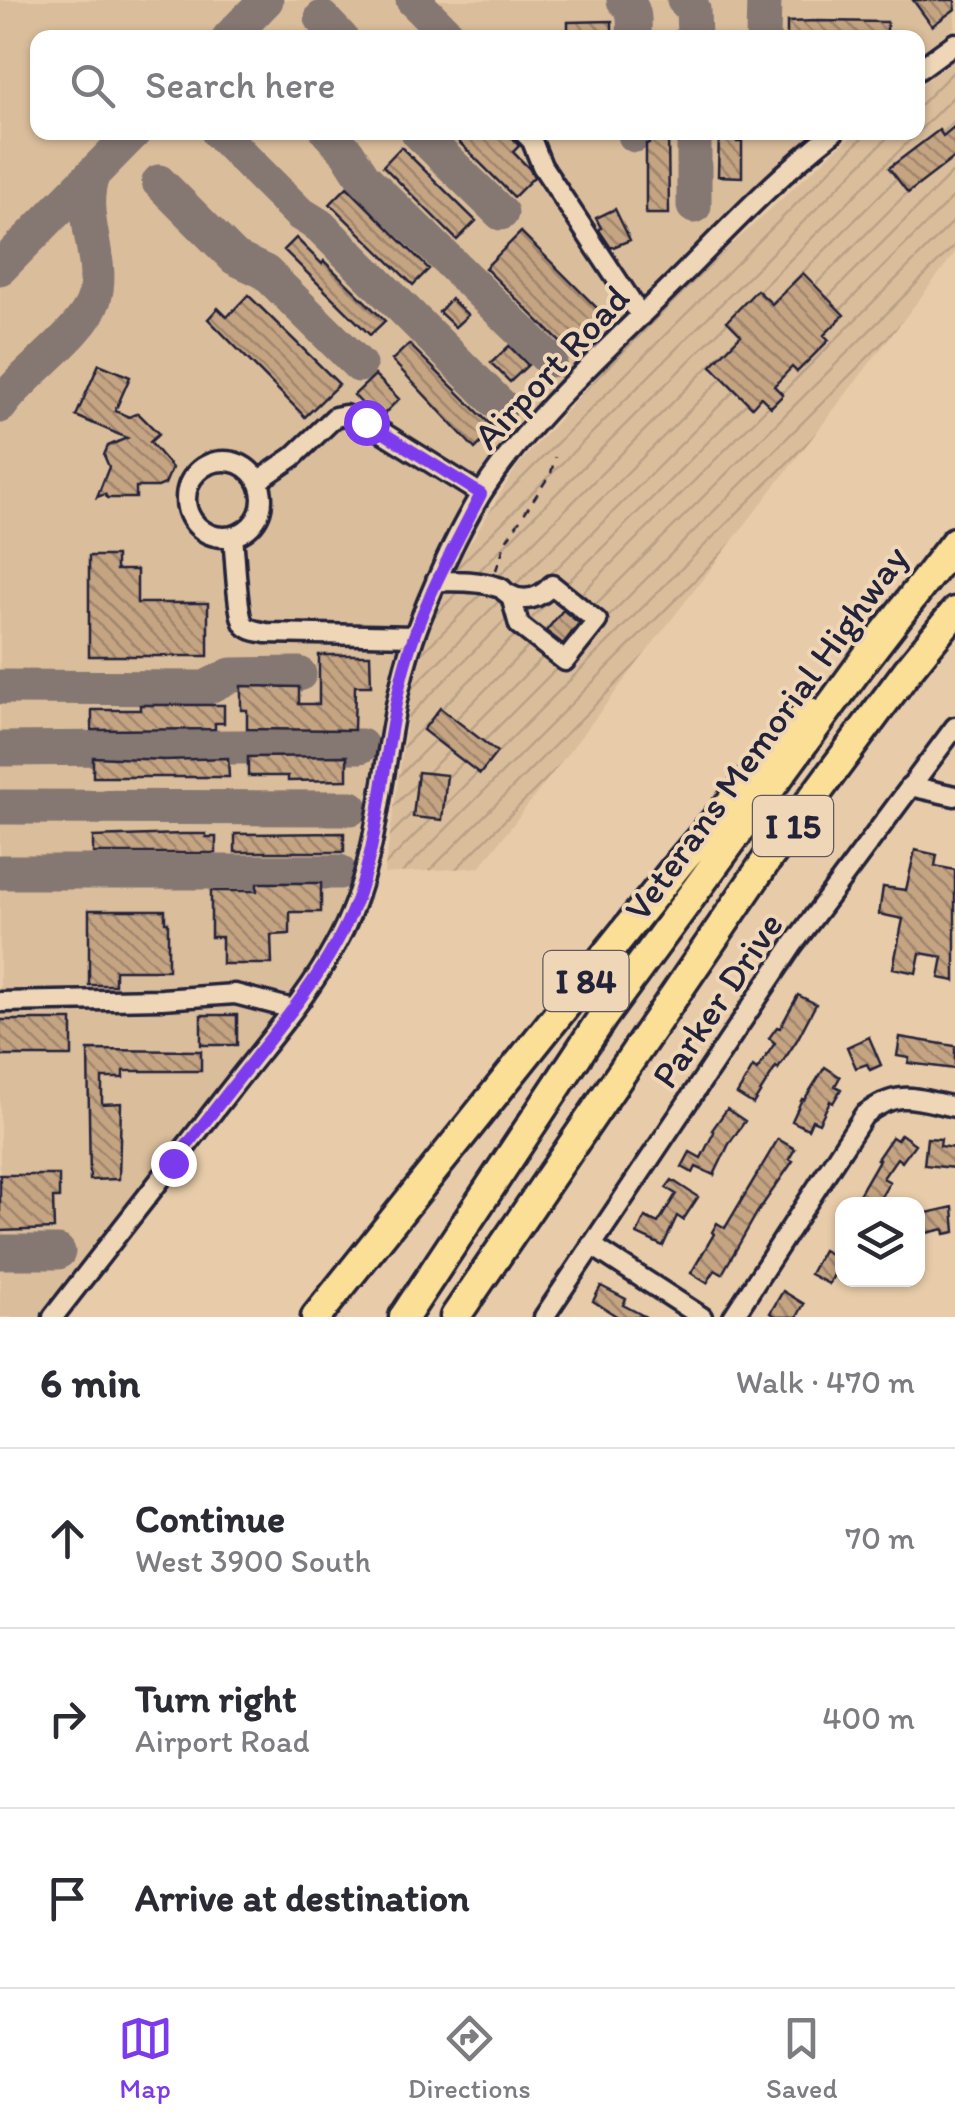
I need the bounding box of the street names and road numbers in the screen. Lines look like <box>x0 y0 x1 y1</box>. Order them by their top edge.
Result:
street label: Airport Road <box>463 275 639 459</box>
street label: Veterans Memorial Highway <box>614 536 918 930</box>
road number: I 15 <box>753 796 833 856</box>
street label: Parker Drive <box>641 903 793 1097</box>
road number: I 84 <box>544 951 628 1011</box>

